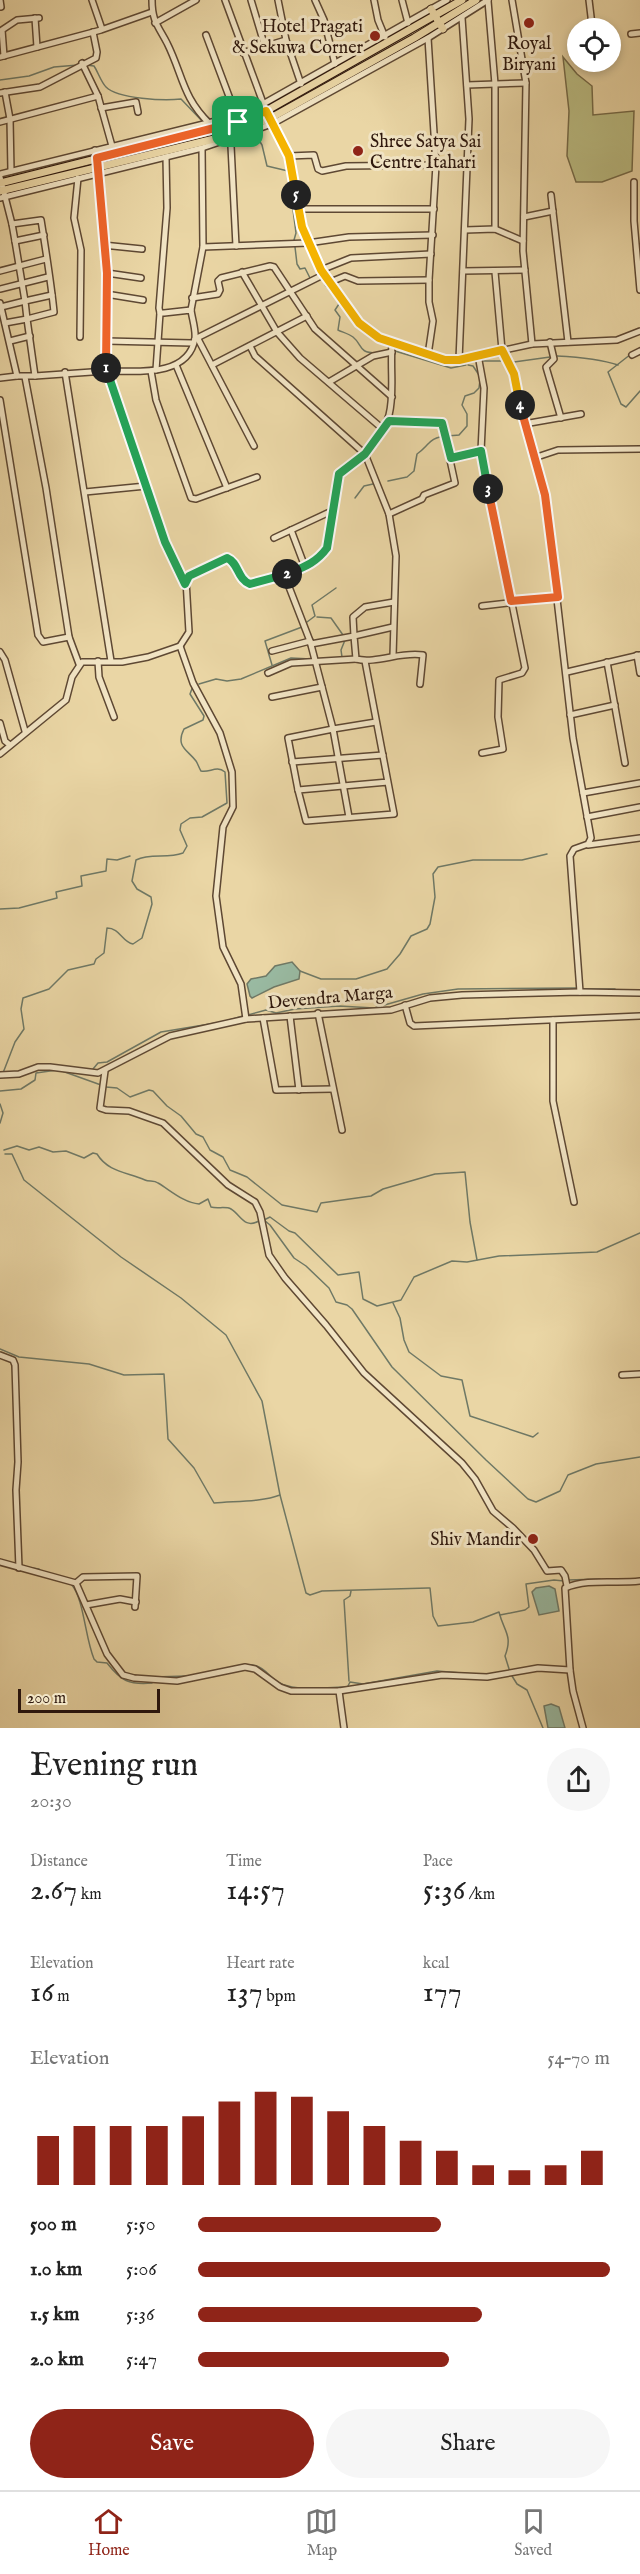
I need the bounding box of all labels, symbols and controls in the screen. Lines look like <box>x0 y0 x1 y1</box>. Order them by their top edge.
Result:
place label: Hotel Pragati & Sekuwa Corner <box>232 16 363 60</box>
marker: Royal Biryani <box>522 16 536 30</box>
map controls <box>567 18 621 72</box>
button: locate <box>567 18 621 72</box>
marker: Hotel Pragati & Sekuwa Corner <box>368 29 382 43</box>
place label: Royal Biryani <box>502 33 556 77</box>
pin <box>212 96 263 147</box>
icon: arrive <box>221 105 254 138</box>
place label: Shree Satya Sai Centre Itahari <box>370 131 481 175</box>
marker: Shree Satya Sai Centre Itahari <box>351 144 365 158</box>
pin: 5 <box>281 180 311 210</box>
text: 5 <box>293 185 299 205</box>
pin: 1 <box>91 353 121 383</box>
text: 1 <box>103 358 109 378</box>
pin: 4 <box>505 390 535 420</box>
text: 4 <box>516 395 524 415</box>
pin: 3 <box>473 474 503 504</box>
text: 3 <box>485 479 491 499</box>
pin: 2 <box>272 559 302 589</box>
text: 2 <box>283 564 291 584</box>
street label: Devendra Marga <box>267 982 394 1015</box>
place label: Shiv Mandir <box>430 1529 521 1552</box>
marker: Shiv Mandir <box>526 1532 540 1546</box>
scale bar <box>18 1686 160 1714</box>
text: 200 m <box>27 1689 66 1709</box>
text: Evening run <box>30 1745 198 1787</box>
button: share <box>547 1748 610 1811</box>
text: 20:30 <box>30 1789 72 1814</box>
text: Distance <box>30 1852 88 1872</box>
text: Time <box>226 1852 262 1872</box>
text: Pace <box>423 1852 453 1872</box>
text: 2.67 <box>30 1872 77 1910</box>
text: 14:57 <box>226 1872 285 1910</box>
text: 5:36 <box>423 1872 465 1910</box>
text: km <box>77 1885 102 1905</box>
text: /km <box>465 1885 495 1905</box>
text: Elevation <box>30 1954 93 1974</box>
text: Heart rate <box>226 1954 295 1974</box>
text: kcal <box>423 1954 449 1974</box>
text: 16 <box>30 1974 54 2012</box>
text: 137 <box>226 1974 263 2012</box>
text: 177 <box>423 1974 462 2012</box>
text: m <box>54 1987 70 2007</box>
text: bpm <box>263 1987 296 2007</box>
text: Elevation <box>30 2046 109 2071</box>
text: 54–70 m <box>547 2046 610 2071</box>
text: 500 m <box>30 2212 77 2237</box>
text: 5:50 <box>126 2212 156 2237</box>
text: 1.0 km <box>30 2257 82 2282</box>
text: 5:06 <box>126 2257 157 2282</box>
text: 1.5 km <box>30 2302 80 2327</box>
text: 5:36 <box>126 2302 154 2327</box>
text: 2.0 km <box>30 2347 84 2372</box>
text: 5:47 <box>126 2347 157 2372</box>
button: Save <box>30 2409 314 2478</box>
button: Share <box>326 2409 610 2478</box>
tab: Home <box>88 2505 130 2561</box>
tab: Map <box>305 2505 338 2561</box>
tab: Saved <box>514 2505 552 2561</box>

